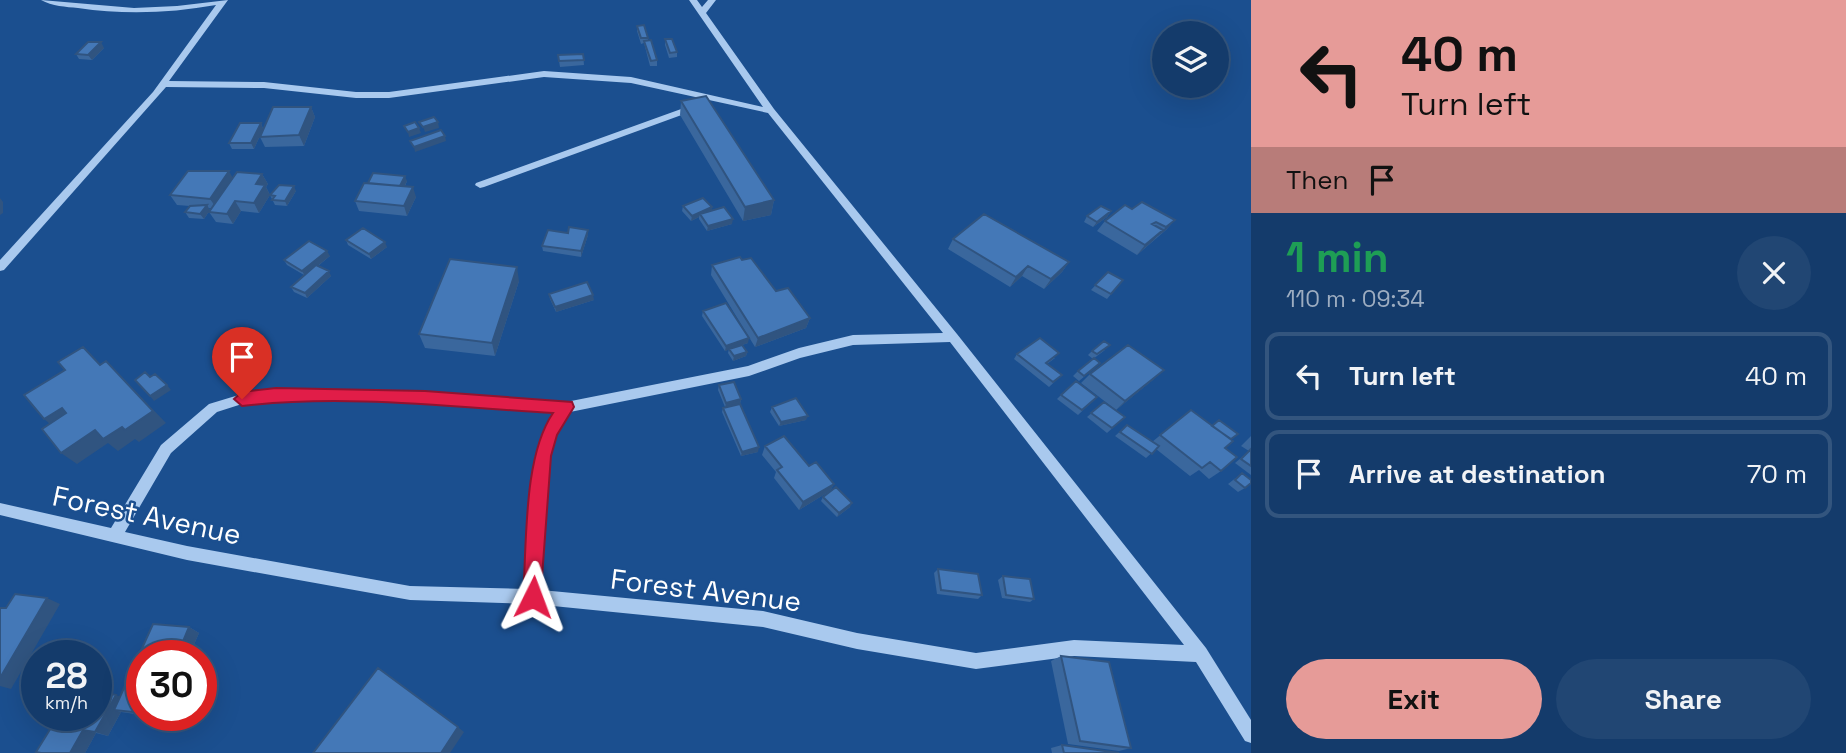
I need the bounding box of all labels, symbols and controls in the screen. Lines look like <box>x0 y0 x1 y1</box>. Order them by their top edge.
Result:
map controls <box>1152 21 1229 98</box>
button: layers <box>1152 21 1229 98</box>
text: 40 m <box>1401 23 1518 85</box>
icon: left <box>1286 28 1377 119</box>
text: Turn left <box>1401 84 1531 124</box>
icon: arrive <box>1363 161 1401 199</box>
text: Then <box>1286 163 1349 197</box>
text: 1 min <box>1286 231 1389 284</box>
button: close <box>1737 236 1811 310</box>
text: 110 m · 09:34 <box>1286 284 1425 314</box>
pin <box>212 327 272 399</box>
icon: arrive <box>223 338 261 376</box>
icon: left <box>1290 357 1328 395</box>
text: Turn left <box>1349 359 1456 393</box>
text: 40 m <box>1745 359 1807 393</box>
icon: arrive <box>1290 455 1328 493</box>
text: Arrive at destination <box>1349 457 1606 491</box>
text: 70 m <box>1747 457 1807 491</box>
street label: Forest Avenue <box>49 477 245 553</box>
position arrow <box>496 560 570 634</box>
street label: Forest Avenue <box>609 560 803 620</box>
speed limit sign: 30 <box>126 640 217 731</box>
text: 28 <box>46 654 87 698</box>
button: Exit <box>1286 659 1542 739</box>
button: Share <box>1556 659 1811 739</box>
text: km/h <box>45 691 88 714</box>

